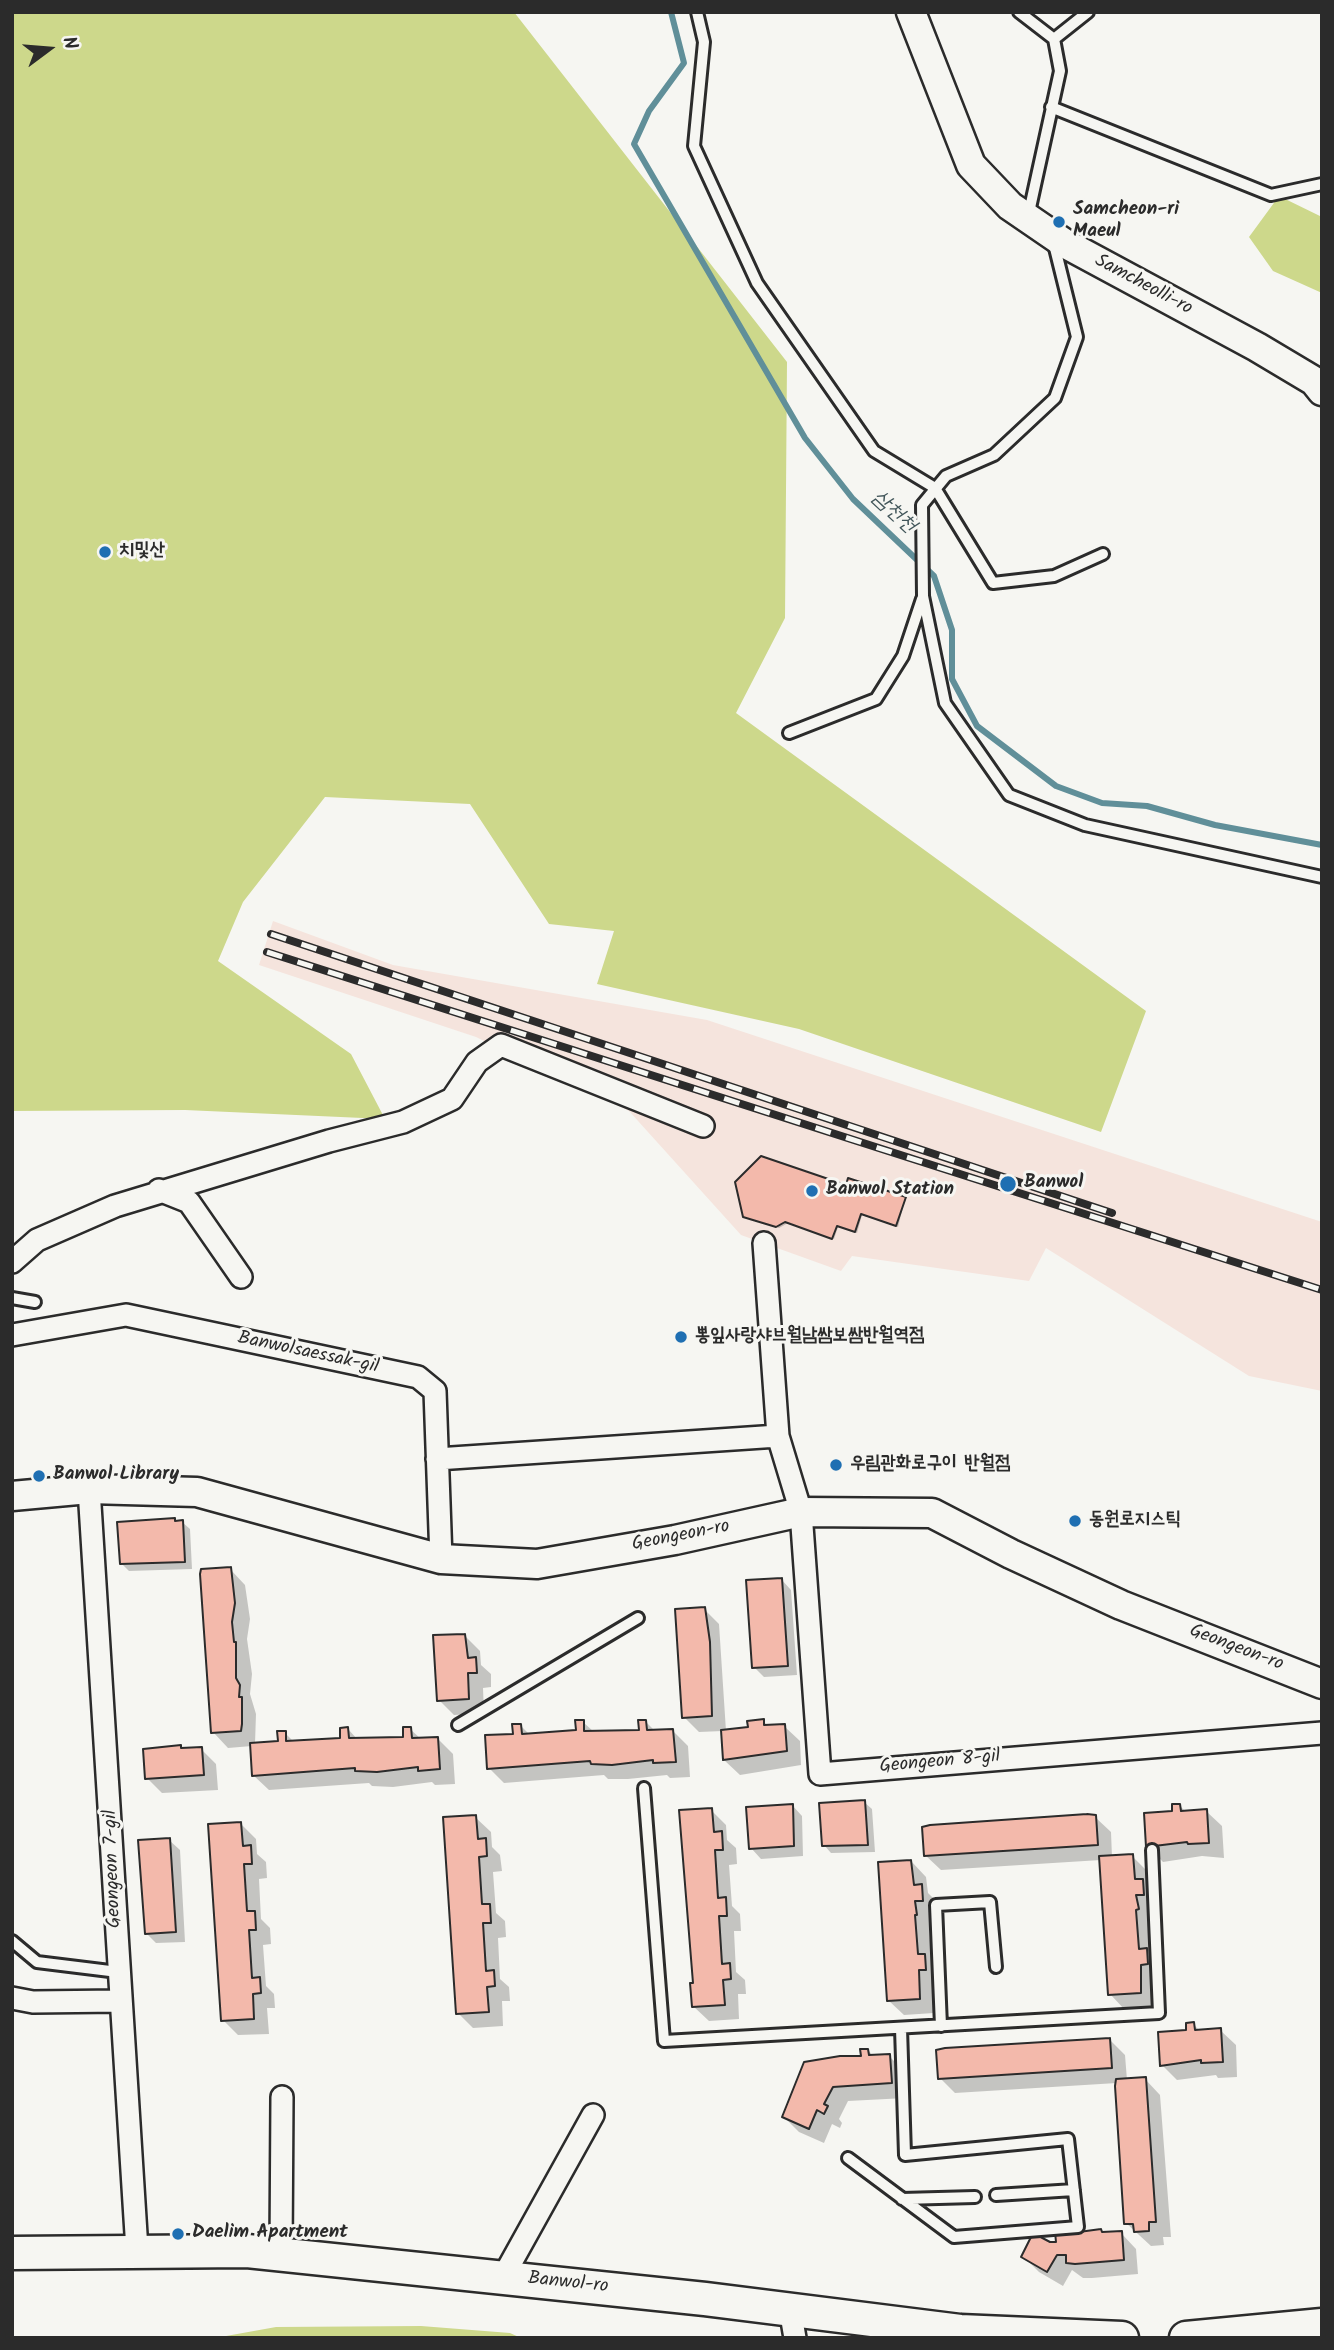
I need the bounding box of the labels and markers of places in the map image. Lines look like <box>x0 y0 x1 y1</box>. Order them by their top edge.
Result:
place label: Samcheon-ri Maeul <box>1073 200 1179 244</box>
marker: Samcheon-ri Maeul <box>1051 214 1067 230</box>
place label: 치및산 <box>119 541 165 563</box>
marker: 치및산 <box>97 544 113 560</box>
place label: Banwol <box>1024 1173 1083 1195</box>
marker: Banwol <box>998 1174 1018 1194</box>
place label: Banwol Station <box>826 1180 954 1202</box>
marker: Banwol Station <box>804 1183 820 1199</box>
place label: 뽕잎사랑샤브월남쌈보쌈반월역점 <box>695 1326 924 1348</box>
marker: 뽕잎사랑샤브월남쌈보쌈반월역점 <box>673 1329 689 1345</box>
place label: 우림관화로구이 반월점 <box>850 1454 1010 1476</box>
marker: 우림관화로구이 반월점 <box>828 1457 844 1473</box>
place label: Banwol Library <box>53 1465 179 1487</box>
marker: Banwol Library <box>31 1468 47 1484</box>
place label: 동원로지스틱 <box>1089 1510 1181 1532</box>
marker: 동원로지스틱 <box>1067 1513 1083 1529</box>
place label: Daelim Apartment <box>192 2223 348 2245</box>
marker: Daelim Apartment <box>170 2226 186 2242</box>

